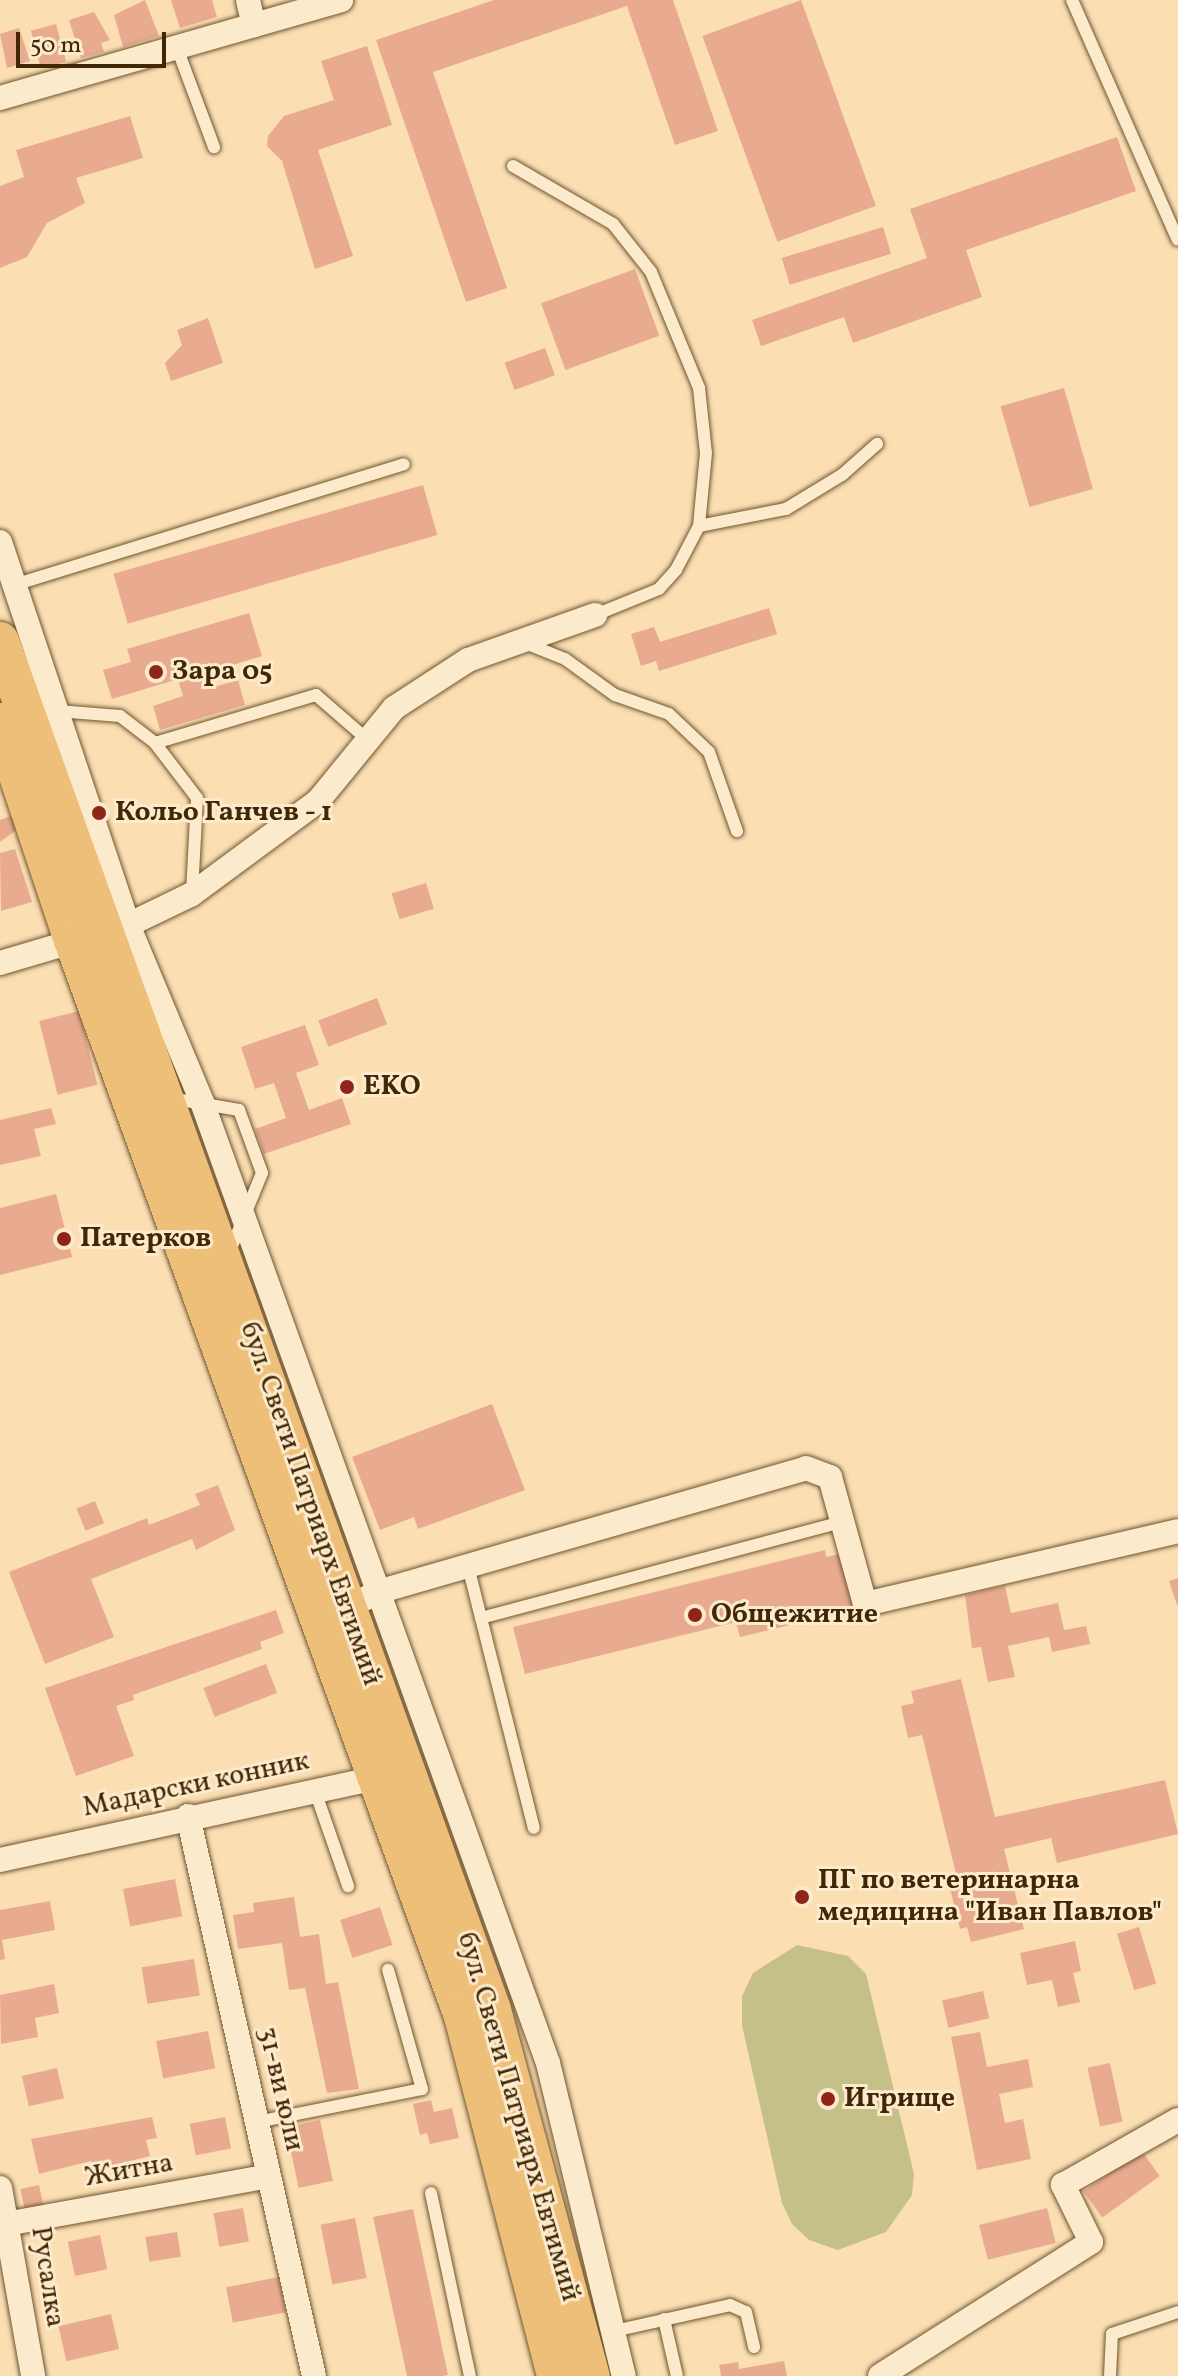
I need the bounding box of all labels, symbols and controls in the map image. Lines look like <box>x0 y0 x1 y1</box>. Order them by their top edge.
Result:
scale bar <box>20 16 170 66</box>
text: 50 m <box>30 29 82 63</box>
place label: Зара 05 <box>172 655 272 689</box>
marker: Зара 05 <box>147 663 165 681</box>
place label: Кольо Ганчев - 1 <box>115 796 333 830</box>
marker: Кольо Ганчев - 1 <box>90 804 108 822</box>
place label: EKO <box>363 1070 421 1104</box>
marker: EKO <box>338 1078 356 1096</box>
place label: Патерков <box>80 1222 211 1256</box>
marker: Патерков <box>55 1230 73 1248</box>
street label: бул. Свети Патриарх Евтимий <box>232 1318 388 1690</box>
place label: Общежитие <box>711 1598 878 1632</box>
marker: Общежитие <box>686 1606 704 1624</box>
street label: Мадарски конник <box>80 1745 312 1825</box>
place label: ПГ по ветеринарна медицина "Иван Павлов" <box>818 1864 1162 1930</box>
marker: ПГ по ветеринарна медицина "Иван Павлов" <box>793 1888 811 1906</box>
street label: бул. Свети Патриарх Евтимий <box>449 1929 587 2305</box>
street label: 31-ви юли <box>249 2024 311 2154</box>
place label: Игрище <box>844 2082 955 2116</box>
marker: Игрище <box>819 2090 837 2108</box>
street label: Житна <box>82 2147 176 2195</box>
street label: Русалка <box>22 2224 72 2330</box>

